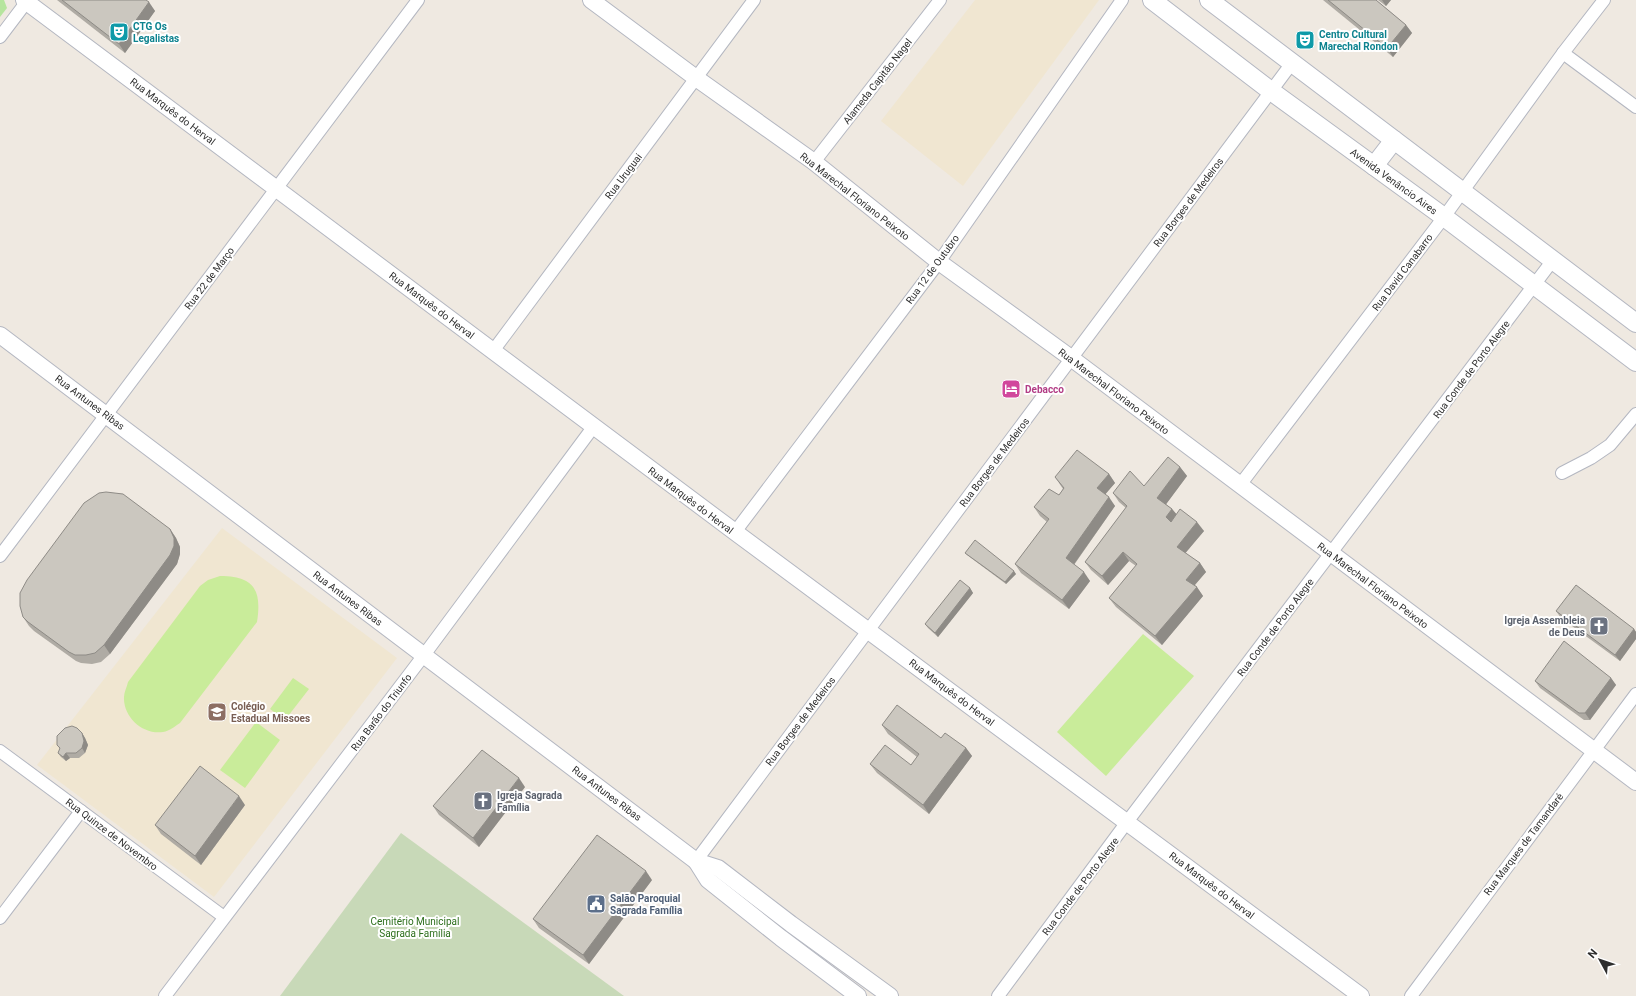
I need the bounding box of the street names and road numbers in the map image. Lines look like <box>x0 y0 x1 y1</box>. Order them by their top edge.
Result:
street label: Alameda Capitão Nagel <box>841 37 914 126</box>
street label: Rua Marquês do Herval <box>128 76 217 147</box>
street label: Avenida Venâncio Aires <box>1348 146 1439 217</box>
street label: Rua Marechal Floriano Peixoto <box>798 150 912 243</box>
street label: Rua Uruguai <box>603 151 644 201</box>
street label: Rua Borges de Medeiros <box>1151 156 1225 249</box>
street label: Rua 12 de Outubro <box>904 232 961 306</box>
street label: Rua David Canabarro <box>1370 232 1435 313</box>
street label: Rua 22 de Março <box>182 245 237 312</box>
street label: Rua Marquês do Herval <box>387 270 476 341</box>
street label: Rua Conde de Porto Alegre <box>1431 318 1512 420</box>
street label: Rua Marechal Floriano Peixoto <box>1056 346 1171 437</box>
street label: Rua Antunes Ribas <box>53 373 126 432</box>
street label: Rua Borges de Medeiros <box>957 416 1031 509</box>
street label: Rua Marquês do Herval <box>646 465 735 536</box>
street label: Rua Marechal Floriano Peixoto <box>1315 540 1430 631</box>
street label: Rua Antunes Ribas <box>311 569 384 628</box>
street label: Rua Conde de Porto Alegre <box>1235 576 1316 678</box>
street label: Rua Marquês do Herval <box>907 657 996 728</box>
street label: Rua Barão do Triunfo <box>349 671 414 753</box>
street label: Rua Borges de Medeiros <box>763 675 837 768</box>
street label: Rua Antunes Ribas <box>570 764 643 823</box>
street label: Rua Marques de Tamandaré <box>1481 791 1565 897</box>
street label: Rua Quinze de Novembro <box>64 796 160 873</box>
street label: Rua Conde de Porto Alegre <box>1040 835 1121 937</box>
street label: Rua Marquês do Herval <box>1167 850 1256 921</box>

